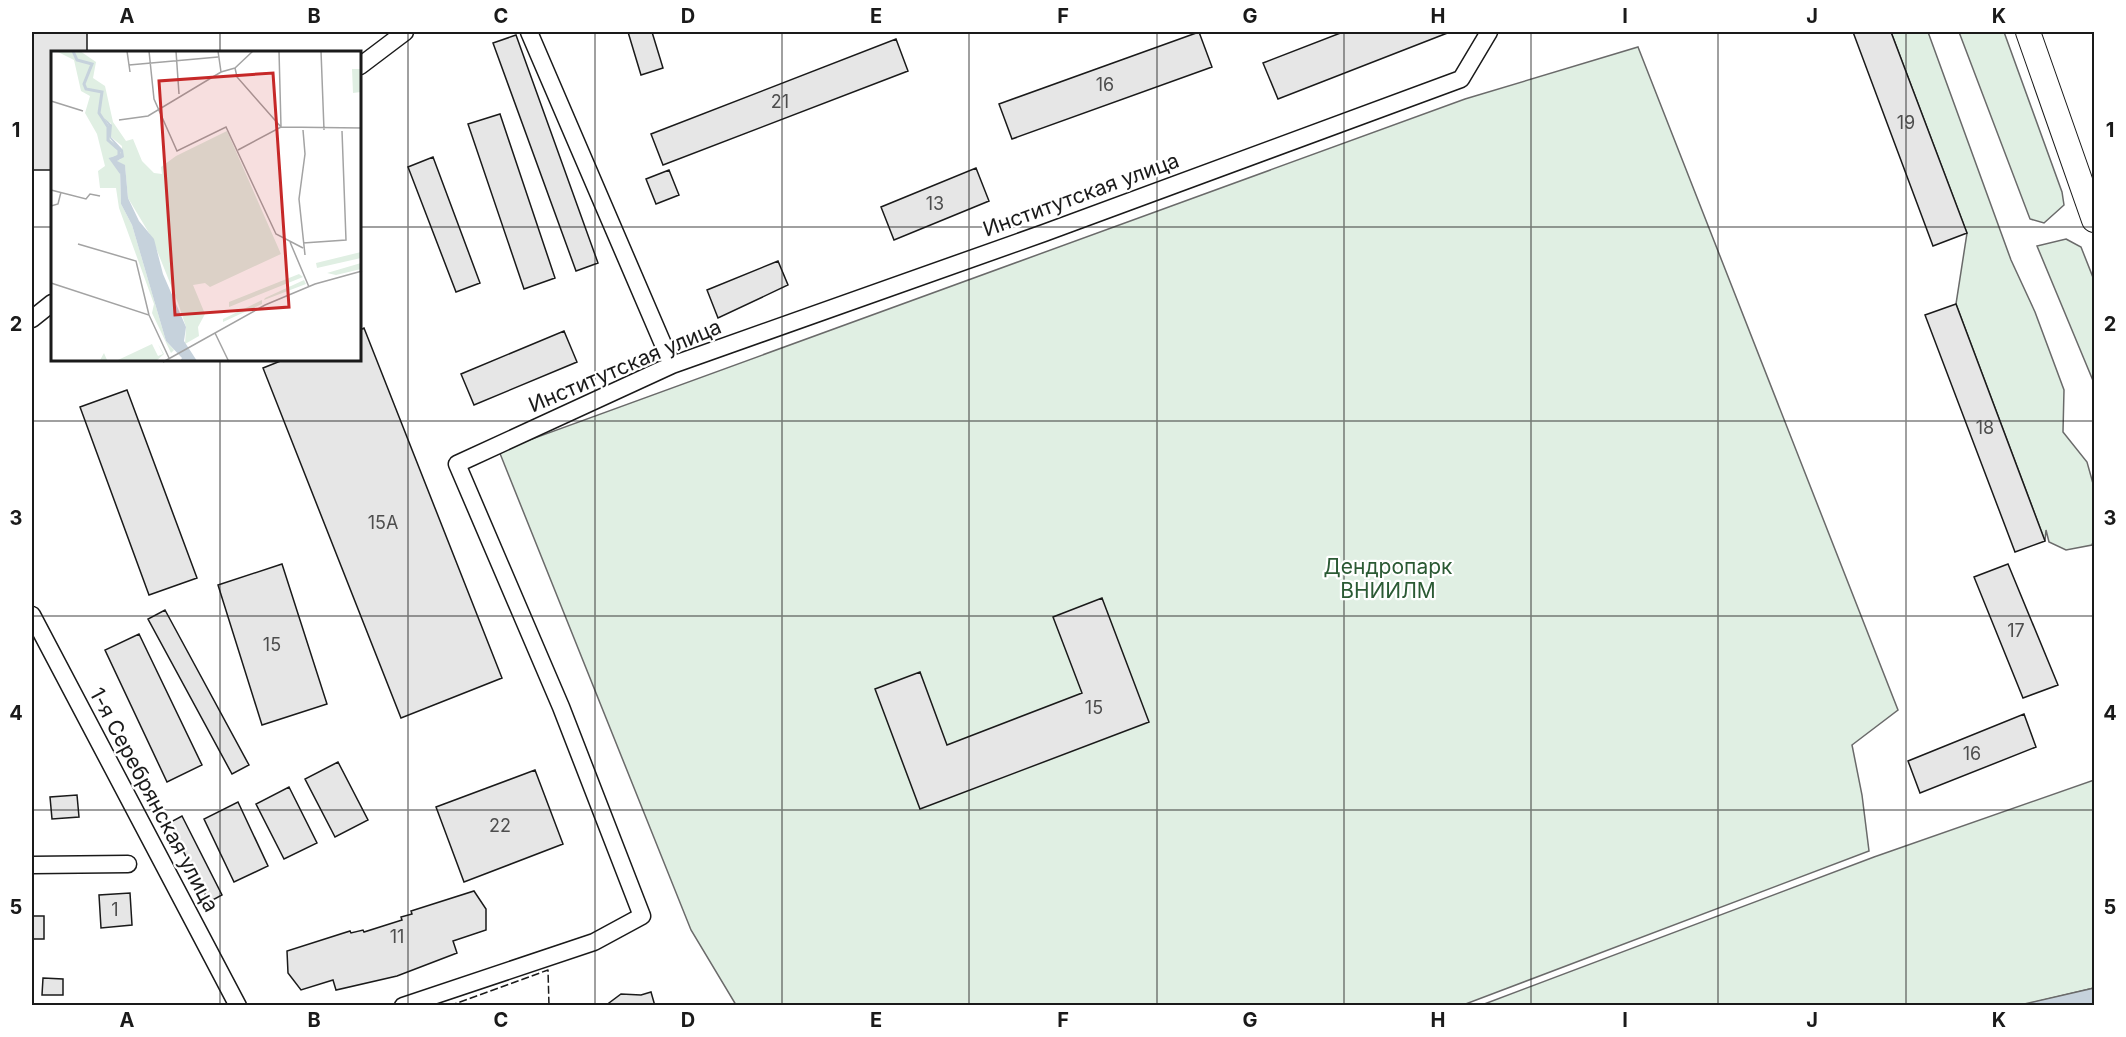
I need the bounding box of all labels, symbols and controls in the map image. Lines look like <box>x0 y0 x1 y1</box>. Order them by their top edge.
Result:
text: A <box>120 4 135 28</box>
text: B <box>307 4 321 28</box>
text: C <box>494 4 508 28</box>
text: D <box>681 4 695 28</box>
text: E <box>870 4 882 28</box>
text: F <box>1057 4 1069 28</box>
text: G <box>1242 4 1258 28</box>
text: H <box>1431 4 1445 28</box>
text: I <box>1622 4 1628 28</box>
text: J <box>1806 4 1818 28</box>
text: K <box>1992 4 2006 28</box>
inset map <box>51 51 362 362</box>
house number: 16 <box>1096 74 1114 95</box>
house number: 21 <box>771 91 789 112</box>
house number: 19 <box>1897 112 1915 133</box>
text: 1 <box>12 118 20 142</box>
text: 1 <box>2106 118 2114 142</box>
street label: Институтская улица <box>979 147 1182 242</box>
house number: 13 <box>926 193 944 214</box>
text: 2 <box>10 312 22 336</box>
text: 2 <box>2104 312 2116 336</box>
street label: Институтская улица <box>525 314 725 417</box>
house number: 18 <box>1976 417 1994 438</box>
text: 3 <box>10 506 22 530</box>
text: 3 <box>2104 506 2116 530</box>
house number: 15А <box>368 512 398 533</box>
park label: Дендропарк ВНИИЛМ <box>1324 554 1453 603</box>
house number: 17 <box>2007 620 2025 641</box>
house number: 15 <box>263 634 281 655</box>
street label: 1-я Серебрянская улица <box>84 684 224 916</box>
house number: 15 <box>1085 697 1103 718</box>
text: 4 <box>9 701 23 725</box>
text: 4 <box>2103 701 2117 725</box>
house number: 16 <box>1963 743 1981 764</box>
house number: 22 <box>489 815 511 836</box>
text: 5 <box>10 895 22 919</box>
text: 5 <box>2104 895 2116 919</box>
house number: 1 <box>111 899 119 921</box>
house number: 11 <box>390 926 404 947</box>
text: A <box>120 1008 135 1032</box>
text: B <box>307 1008 321 1032</box>
text: C <box>494 1008 508 1032</box>
text: D <box>681 1008 695 1032</box>
text: E <box>870 1008 882 1032</box>
text: F <box>1057 1008 1069 1032</box>
text: G <box>1242 1008 1258 1032</box>
text: H <box>1431 1008 1445 1032</box>
text: I <box>1622 1008 1628 1032</box>
text: J <box>1806 1008 1818 1032</box>
text: K <box>1992 1008 2006 1032</box>

